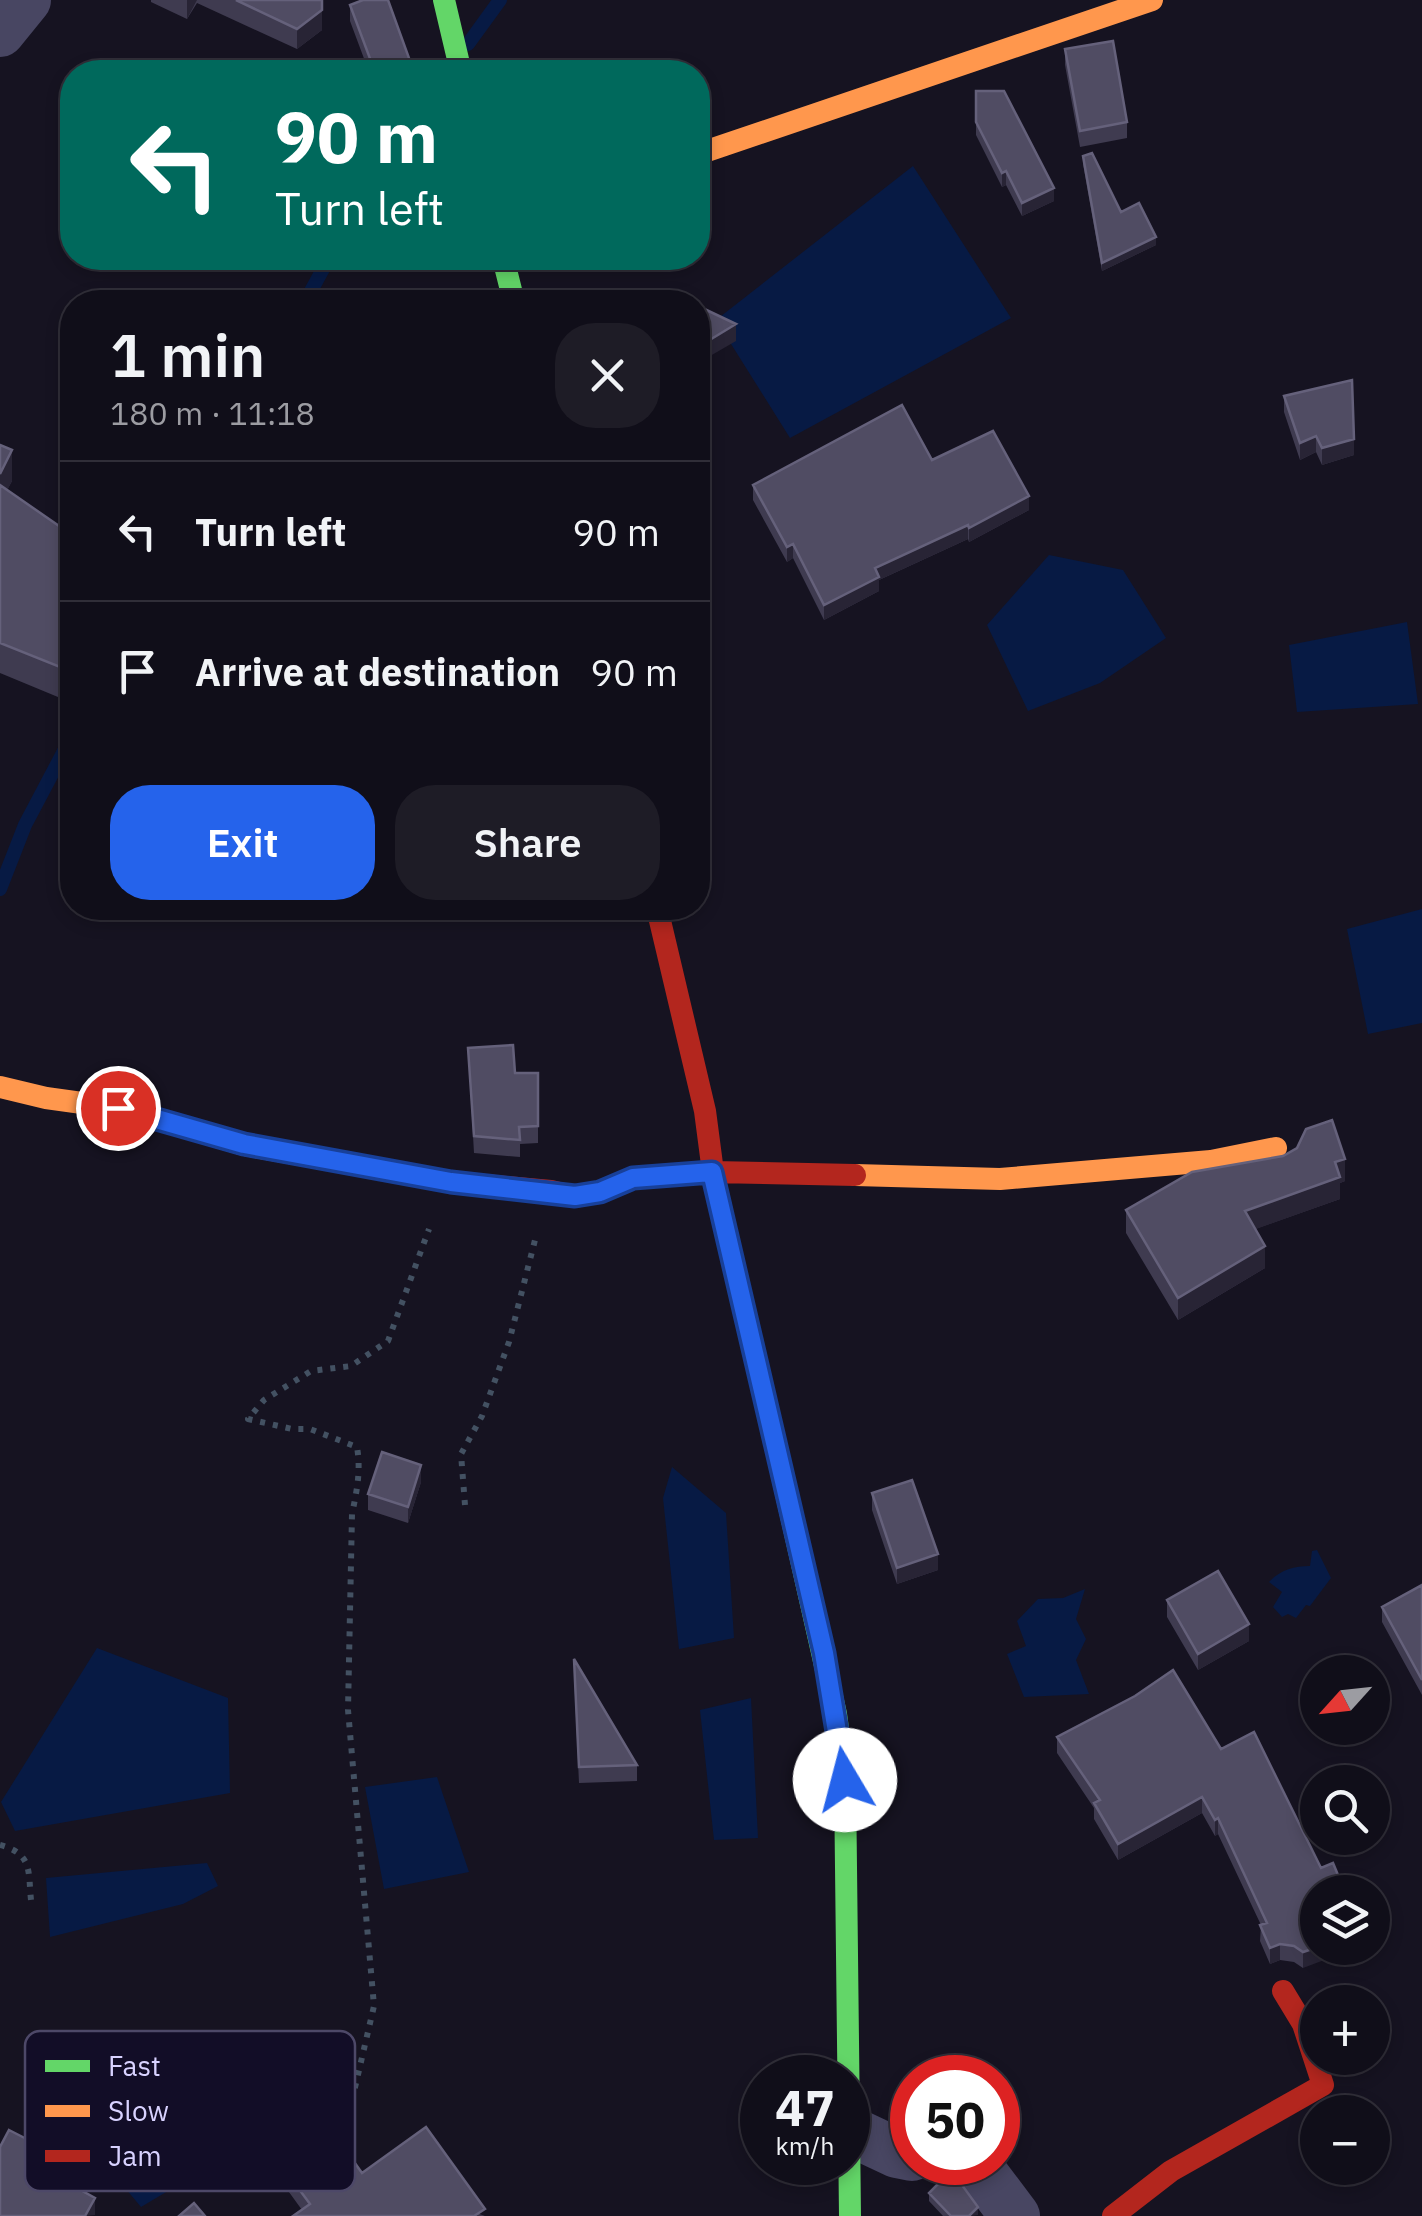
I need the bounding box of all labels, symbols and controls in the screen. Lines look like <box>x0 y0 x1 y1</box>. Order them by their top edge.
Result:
text: 90 m <box>275 91 438 182</box>
icon: left <box>110 100 240 230</box>
text: Turn left <box>275 179 444 237</box>
text: 1 min <box>110 315 265 394</box>
button: close <box>555 323 660 428</box>
text: 180 m · 11:18 <box>110 392 315 434</box>
icon: left <box>110 504 165 559</box>
text: Turn left <box>195 507 346 556</box>
text: 90 m <box>572 507 660 556</box>
icon: arrive <box>110 644 165 699</box>
text: Arrive at destination <box>195 647 560 696</box>
text: 90 m <box>590 647 678 696</box>
button: Exit <box>110 785 375 900</box>
button: Share <box>395 785 660 900</box>
pin <box>76 1066 161 1151</box>
icon: arrive <box>91 1081 146 1136</box>
north arrow <box>1300 1655 1390 1745</box>
map controls <box>1300 1655 1390 2185</box>
position arrow <box>793 1728 897 1832</box>
button: search <box>1300 1765 1390 1855</box>
button: layers <box>1300 1875 1390 1965</box>
button: + <box>1300 1985 1390 2075</box>
legend <box>25 2031 355 2191</box>
text: Fast <box>108 2047 161 2084</box>
speed limit sign: 50 <box>890 2055 1020 2185</box>
text: 47 <box>775 2075 835 2140</box>
text: Slow <box>108 2092 169 2129</box>
button: − <box>1300 2095 1390 2185</box>
text: km/h <box>776 2129 834 2162</box>
text: Jam <box>108 2137 162 2174</box>

